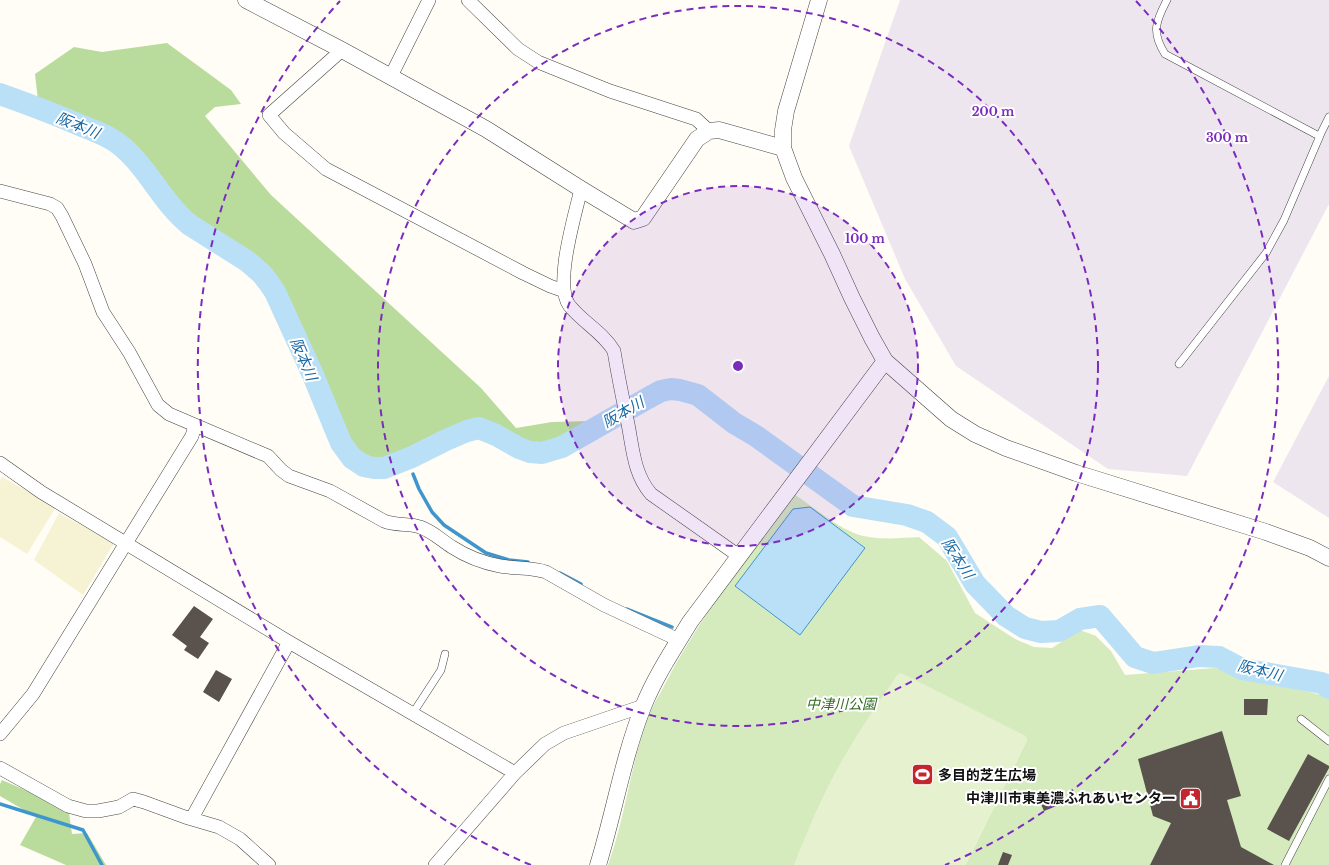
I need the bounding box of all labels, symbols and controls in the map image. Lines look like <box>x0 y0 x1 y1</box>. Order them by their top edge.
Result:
text: 200 m <box>972 104 1015 119</box>
water label: 阪本川 <box>54 108 104 143</box>
text: 300 m <box>1206 130 1249 145</box>
text: 100 m <box>845 231 886 246</box>
water label: 阪本川 <box>286 335 322 385</box>
centre of rings <box>731 359 745 373</box>
water label: 阪本川 <box>599 392 649 431</box>
water label: 阪本川 <box>938 534 979 584</box>
water label: 阪本川 <box>1236 655 1286 685</box>
park label: 中津川公園 <box>806 695 878 713</box>
sports icon: 多目的芝生広場 <box>910 762 936 788</box>
place label: 多目的芝生広場 <box>938 766 1036 784</box>
public building icon: 中津川市東美濃ふれあいセンター <box>1178 785 1204 811</box>
place label: 中津川市東美濃ふれあいセンター <box>966 789 1176 807</box>

